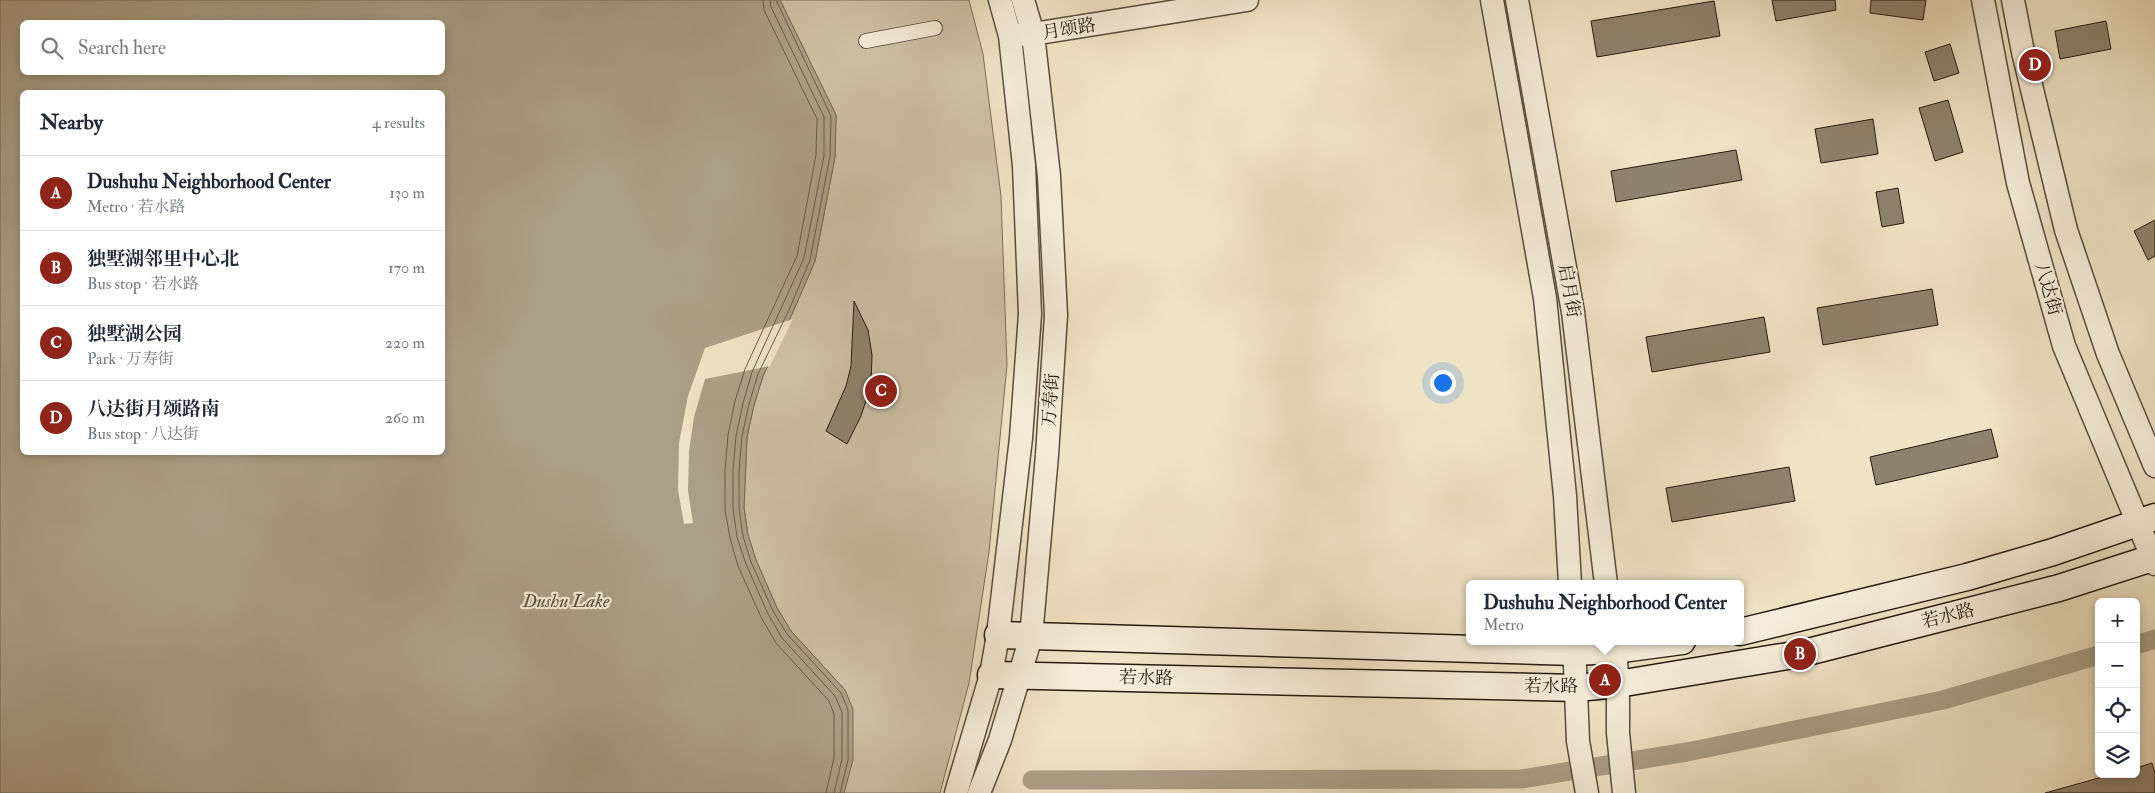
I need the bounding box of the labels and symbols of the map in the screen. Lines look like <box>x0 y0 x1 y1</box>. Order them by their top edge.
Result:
street label: 月颂路 <box>1041 13 1097 45</box>
pin: D <box>2019 46 2051 84</box>
street label: 八达街 <box>2030 260 2066 318</box>
street label: 启月街 <box>1553 262 1585 320</box>
your location <box>1430 370 1456 396</box>
pin: C <box>865 372 897 410</box>
street label: 万寿街 <box>1038 372 1064 428</box>
water label: Dushu Lake <box>522 589 610 613</box>
street label: 若水路 <box>1919 598 1977 634</box>
pin: B <box>1784 635 1816 673</box>
pin: A <box>1589 661 1621 699</box>
street label: 若水路 <box>1119 666 1173 690</box>
street label: 若水路 <box>1524 675 1578 698</box>

